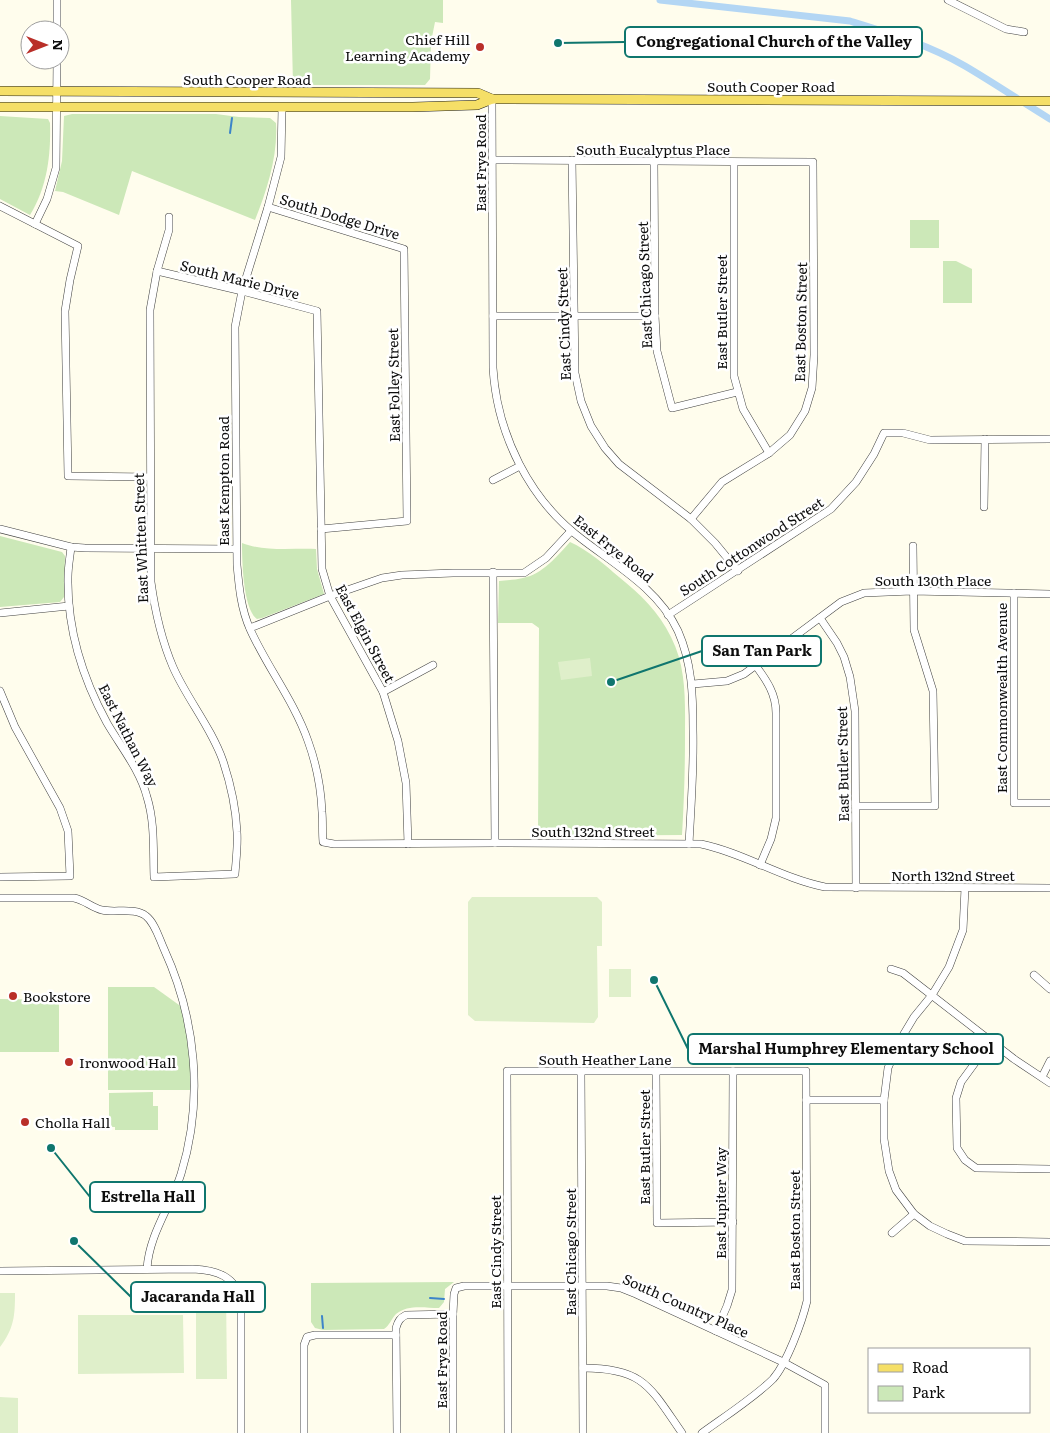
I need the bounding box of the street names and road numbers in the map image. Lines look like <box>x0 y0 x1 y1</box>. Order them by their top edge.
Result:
street label: South Cooper Road <box>183 69 311 89</box>
street label: South Cooper Road <box>707 76 835 96</box>
street label: East Frye Road <box>470 114 490 212</box>
street label: South Eucalyptus Place <box>576 139 730 159</box>
street label: South Dodge Drive <box>278 188 402 244</box>
street label: East Chicago Street <box>632 221 656 349</box>
street label: East Butler Street <box>711 254 731 370</box>
street label: South Marie Drive <box>178 255 302 303</box>
street label: East Boston Street <box>789 261 811 382</box>
street label: East Cindy Street <box>551 267 575 381</box>
street label: East Folley Street <box>382 327 404 442</box>
street label: East Kempton Road <box>213 416 233 546</box>
street label: East Whitten Street <box>128 472 152 603</box>
street label: South Cottonwood Street <box>675 492 827 600</box>
street label: East Frye Road <box>570 509 659 587</box>
street label: South 130th Place <box>875 570 991 590</box>
street label: East Elgin Street <box>332 580 401 686</box>
street label: East Commonwealth Avenue <box>991 603 1011 793</box>
street label: East Nathan Way <box>94 680 164 791</box>
street label: East Butler Street <box>831 706 853 822</box>
street label: South 132nd Street <box>531 821 655 841</box>
street label: North 132nd Street <box>891 865 1015 885</box>
street label: South Heather Lane <box>539 1049 671 1069</box>
street label: East Butler Street <box>634 1089 654 1205</box>
street label: East Jupiter Way <box>710 1146 730 1259</box>
street label: East Boston Street <box>784 1170 804 1290</box>
street label: East Chicago Street <box>560 1188 580 1316</box>
street label: East Cindy Street <box>485 1195 505 1309</box>
street label: South Country Place <box>620 1268 752 1342</box>
street label: East Frye Road <box>431 1311 451 1409</box>

